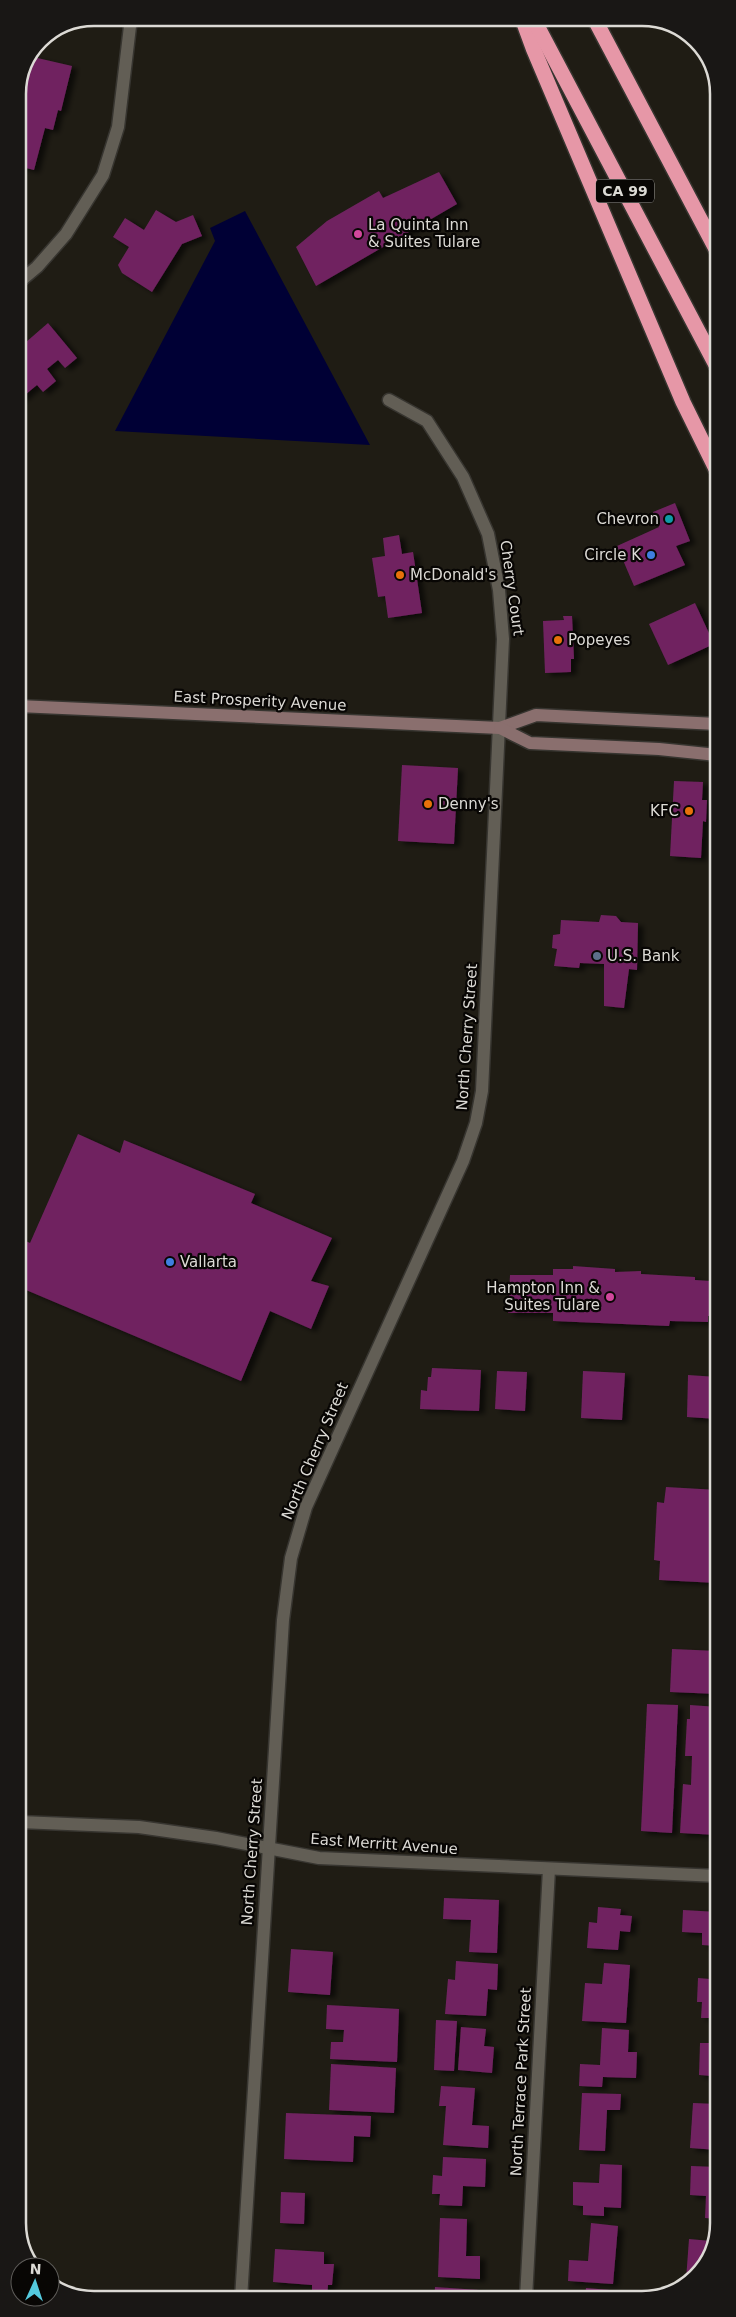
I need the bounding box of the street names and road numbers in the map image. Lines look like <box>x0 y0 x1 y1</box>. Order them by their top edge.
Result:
road number: CA 99 <box>596 180 654 202</box>
street label: Cherry Court <box>496 539 528 637</box>
street label: East Prosperity Avenue <box>173 687 347 715</box>
street label: North Cherry Street <box>453 963 481 1111</box>
street label: North Cherry Street <box>278 1380 352 1522</box>
street label: North Cherry Street <box>238 1778 266 1926</box>
street label: East Merritt Avenue <box>310 1830 458 1858</box>
street label: North Terrace Park Street <box>507 1987 535 2177</box>

